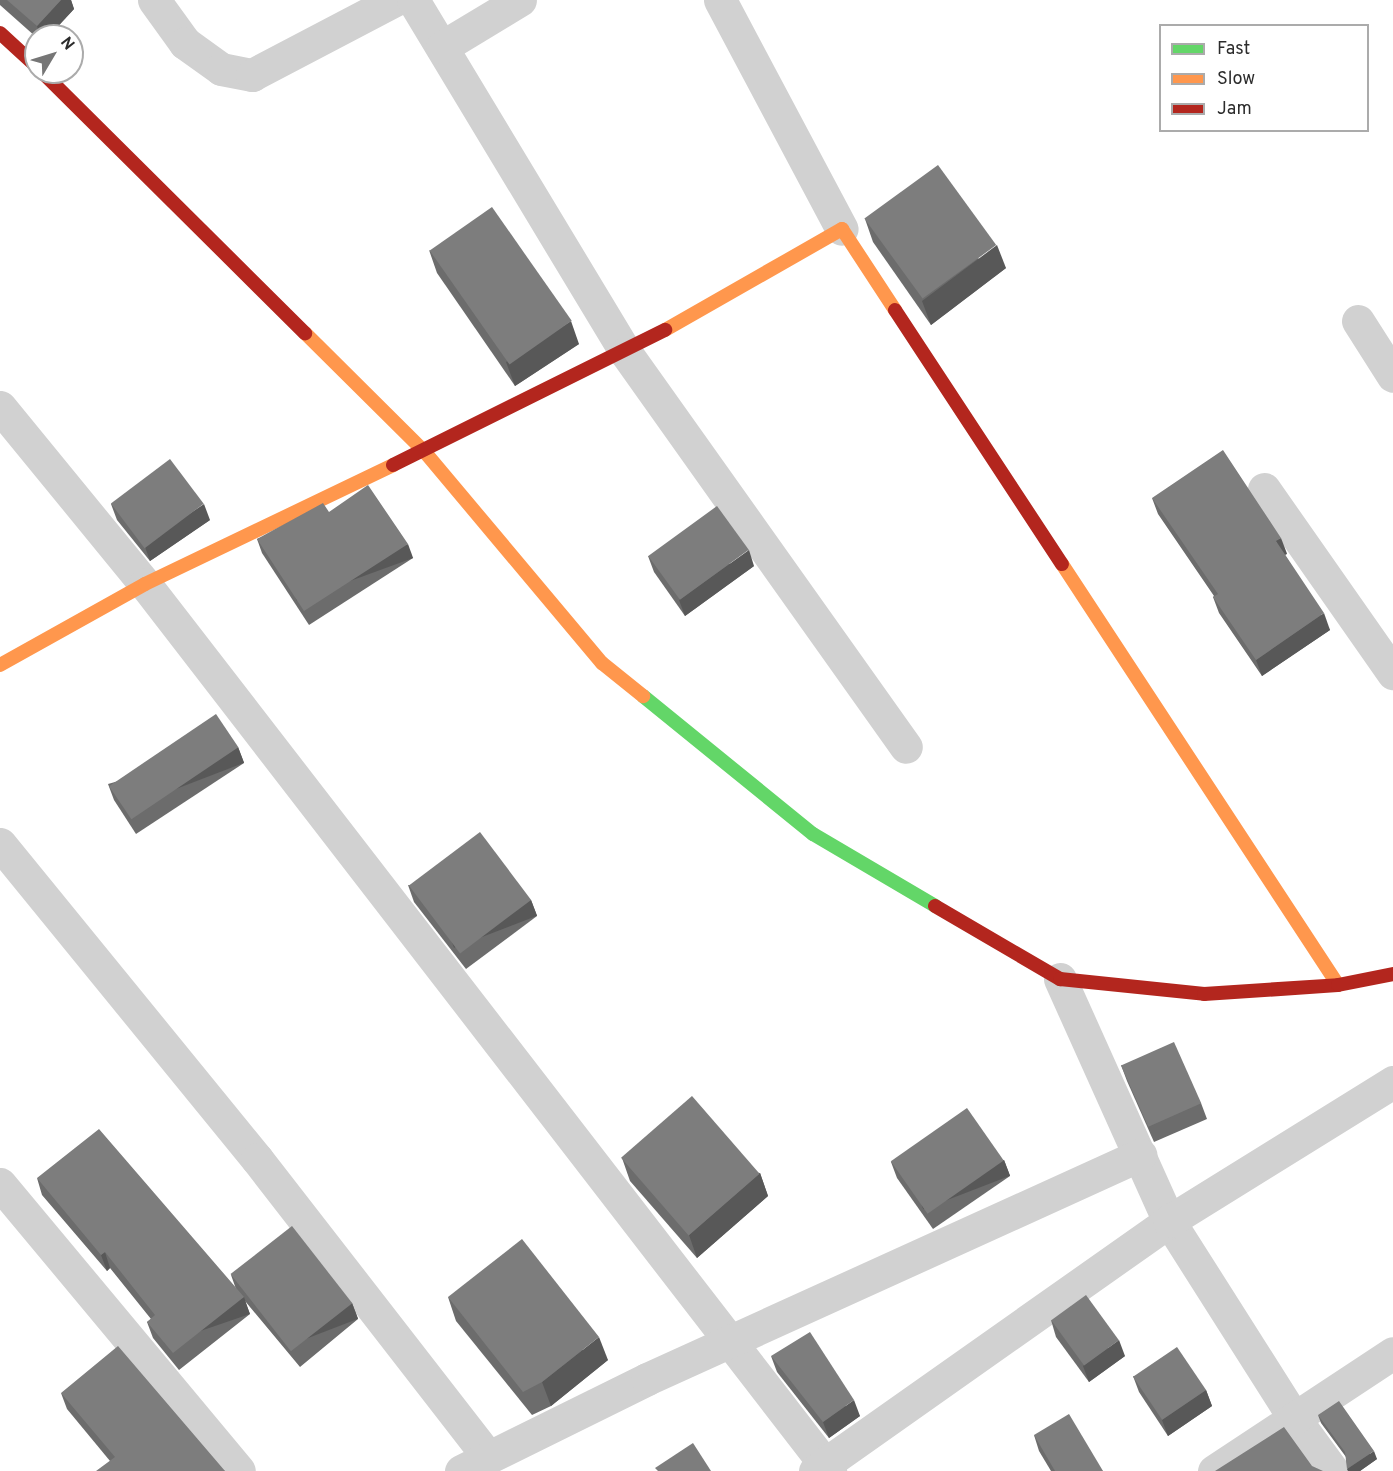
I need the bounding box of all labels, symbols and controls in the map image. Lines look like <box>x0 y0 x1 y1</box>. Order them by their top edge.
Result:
north arrow <box>24 24 84 84</box>
legend <box>1159 24 1369 132</box>
text: N <box>55 33 78 55</box>
text: Fast <box>1217 38 1250 61</box>
text: Slow <box>1217 68 1255 91</box>
text: Jam <box>1217 98 1252 121</box>

